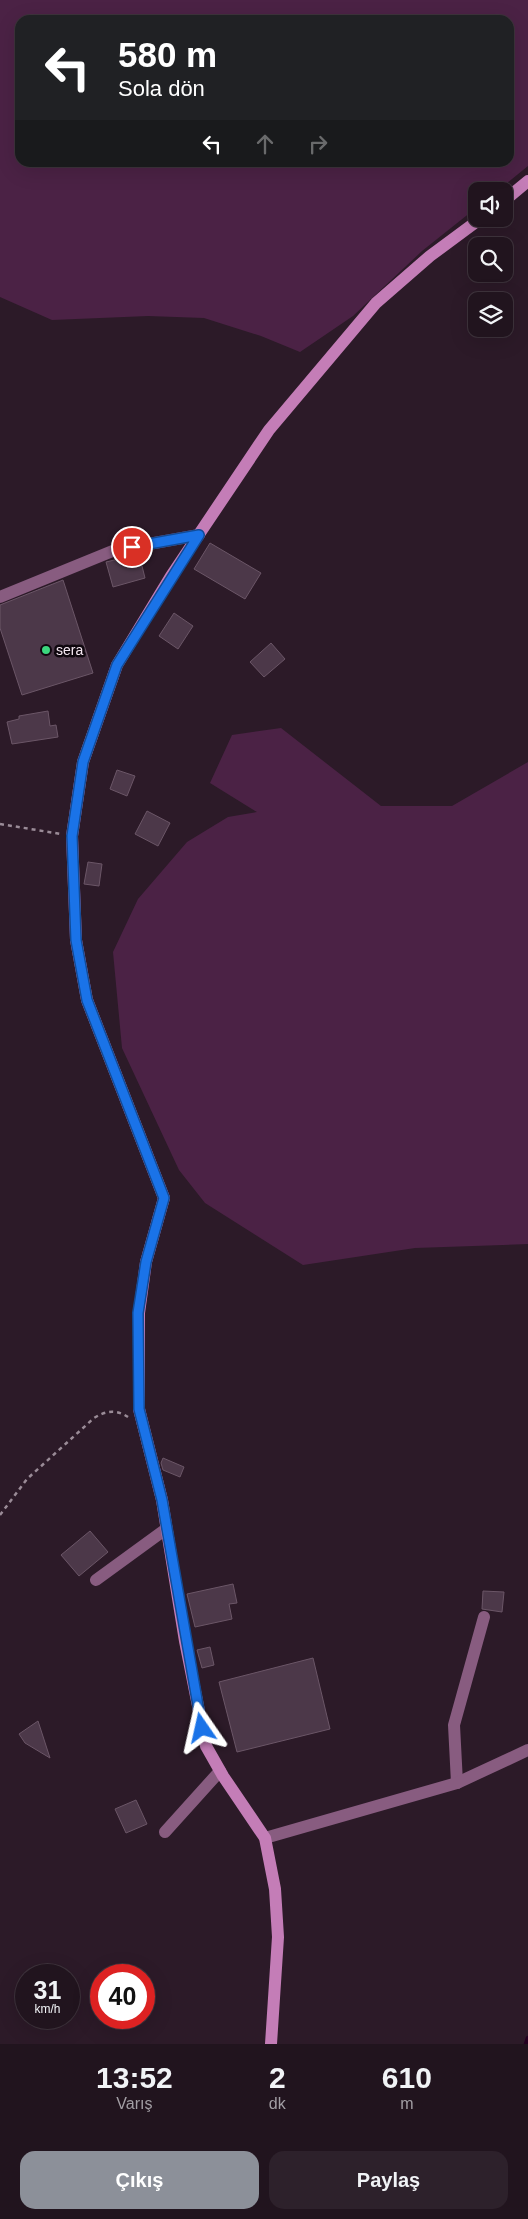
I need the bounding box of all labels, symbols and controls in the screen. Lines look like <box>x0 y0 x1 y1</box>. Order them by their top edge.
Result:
icon: left <box>35 35 100 100</box>
text: 580 m <box>118 35 217 74</box>
text: Sola dön <box>118 76 205 101</box>
icon: left <box>198 130 226 158</box>
icon: ahead <box>251 130 279 158</box>
icon: right <box>304 130 332 158</box>
map controls <box>468 182 513 337</box>
button: sound <box>468 182 513 227</box>
button: search <box>468 237 513 282</box>
button: layers <box>468 292 513 337</box>
pin <box>111 526 153 568</box>
icon: arrive <box>118 533 146 561</box>
place label: sera <box>56 642 83 658</box>
marker: sera <box>40 644 52 656</box>
position arrow <box>175 1701 227 1753</box>
speed limit sign: 40 <box>90 1964 155 2029</box>
text: 31 <box>34 1976 61 2004</box>
text: km/h <box>34 2002 61 2016</box>
text: 13:52 <box>96 2061 173 2094</box>
text: 2 <box>269 2061 286 2094</box>
text: 610 <box>382 2061 432 2094</box>
text: Varış <box>116 2095 153 2112</box>
text: dk <box>269 2095 286 2112</box>
text: m <box>400 2095 414 2112</box>
button: Çıkış <box>20 2151 259 2209</box>
button: Paylaş <box>269 2151 508 2209</box>

